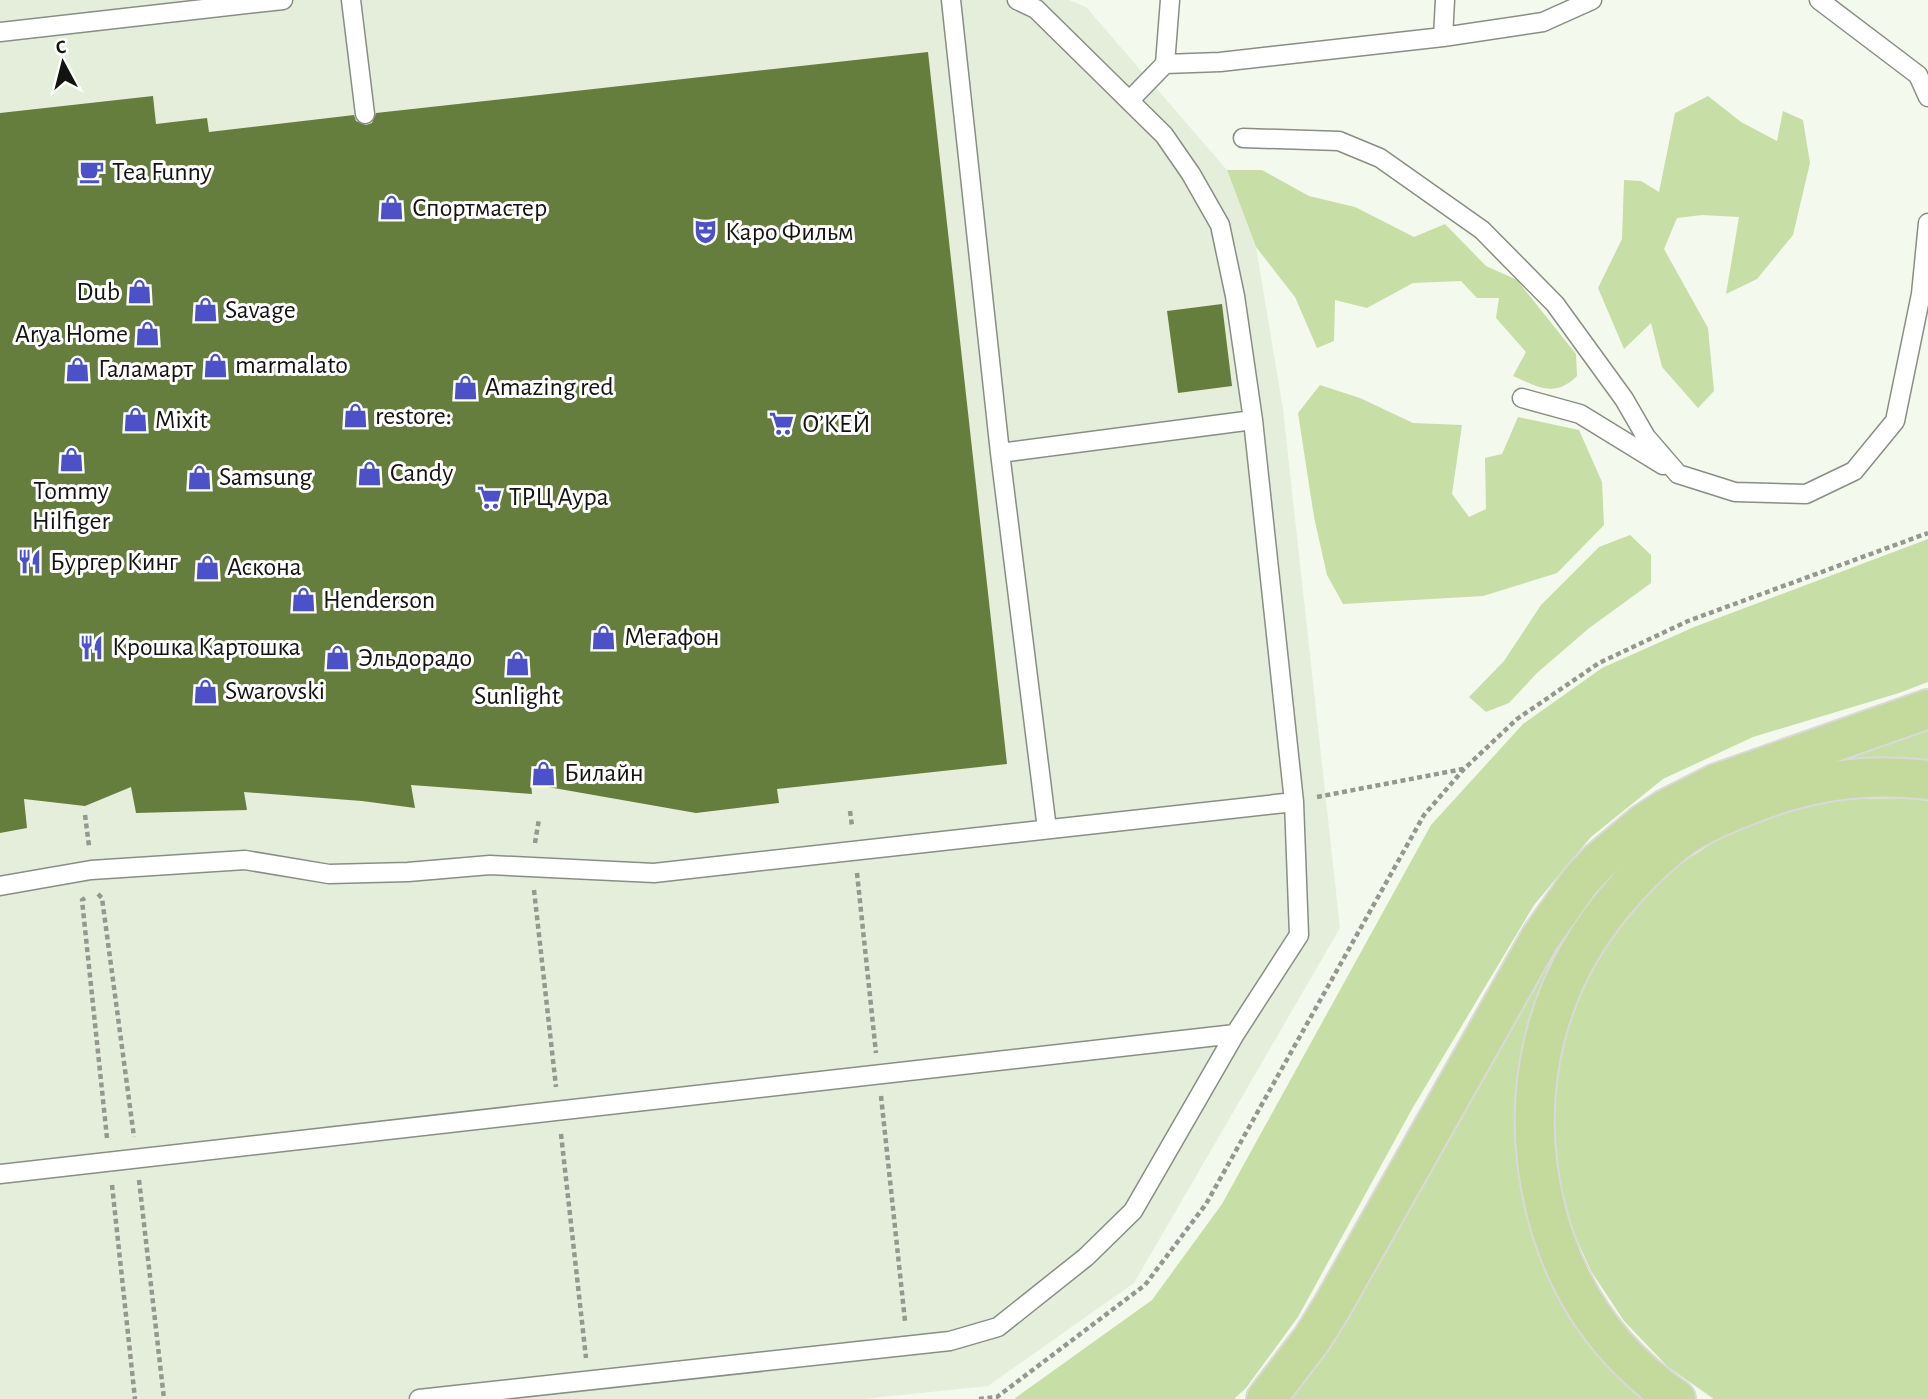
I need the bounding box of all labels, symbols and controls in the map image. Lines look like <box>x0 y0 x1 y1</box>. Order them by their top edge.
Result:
north arrow <box>28 28 98 98</box>
text: С <box>55 38 67 58</box>
cafe icon: Tea Funny <box>78 158 106 186</box>
place label: Tea Funny <box>112 159 212 185</box>
shop icon: Спортмастер <box>378 194 406 222</box>
place label: Спортмастер <box>412 195 547 221</box>
theatre icon: Каро Фильм <box>691 218 719 246</box>
place label: Каро Фильм <box>725 219 854 245</box>
shop icon: Dub <box>126 278 154 306</box>
place label: Dub <box>77 279 120 305</box>
shop icon: Savage <box>191 296 219 324</box>
place label: Savage <box>225 297 296 323</box>
shop icon: Arya Home <box>134 320 162 348</box>
place label: Arya Home <box>15 321 128 347</box>
shop icon: marmalato <box>201 351 229 379</box>
place label: marmalato <box>235 352 348 378</box>
shop icon: Галамарт <box>64 355 92 383</box>
place label: Галамарт <box>98 356 193 382</box>
shop icon: Amazing red <box>451 373 479 401</box>
place label: Amazing red <box>485 374 614 400</box>
shop icon: restore: <box>341 402 369 430</box>
place label: restore: <box>375 403 452 429</box>
shop icon: Mixit <box>121 406 149 434</box>
place label: Mixit <box>155 407 208 433</box>
supermarket icon: О’КЕЙ <box>768 410 796 438</box>
place label: О’КЕЙ <box>802 411 871 437</box>
shop icon: Tommy Hilfiger <box>57 445 85 473</box>
shop icon: Candy <box>356 459 384 487</box>
place label: Candy <box>390 460 453 486</box>
shop icon: Samsung <box>185 463 213 491</box>
place label: Samsung <box>219 464 312 490</box>
place label: Tommy Hilfiger <box>32 478 111 534</box>
supermarket icon: ТРЦ Аура <box>475 483 503 511</box>
place label: ТРЦ Аура <box>509 484 609 510</box>
restaurant icon: Бургер Кинг <box>16 548 44 576</box>
place label: Бургер Кинг <box>50 549 179 575</box>
shop icon: Аскона <box>193 553 221 581</box>
place label: Аскона <box>227 554 302 580</box>
shop icon: Henderson <box>289 586 317 614</box>
place label: Henderson <box>323 587 435 613</box>
shop icon: Мегафон <box>590 623 618 651</box>
place label: Мегафон <box>624 624 720 650</box>
restaurant icon: Крошка Картошка <box>78 633 106 661</box>
place label: Крошка Картошка <box>112 634 301 660</box>
shop icon: Эльдорадо <box>324 644 352 672</box>
place label: Эльдорадо <box>358 645 472 671</box>
shop icon: Sunlight <box>503 650 531 678</box>
shop icon: Swarovski <box>191 677 219 705</box>
place label: Swarovski <box>225 678 325 704</box>
place label: Sunlight <box>474 683 560 709</box>
shop icon: Билайн <box>530 759 558 787</box>
place label: Билайн <box>564 760 644 786</box>

